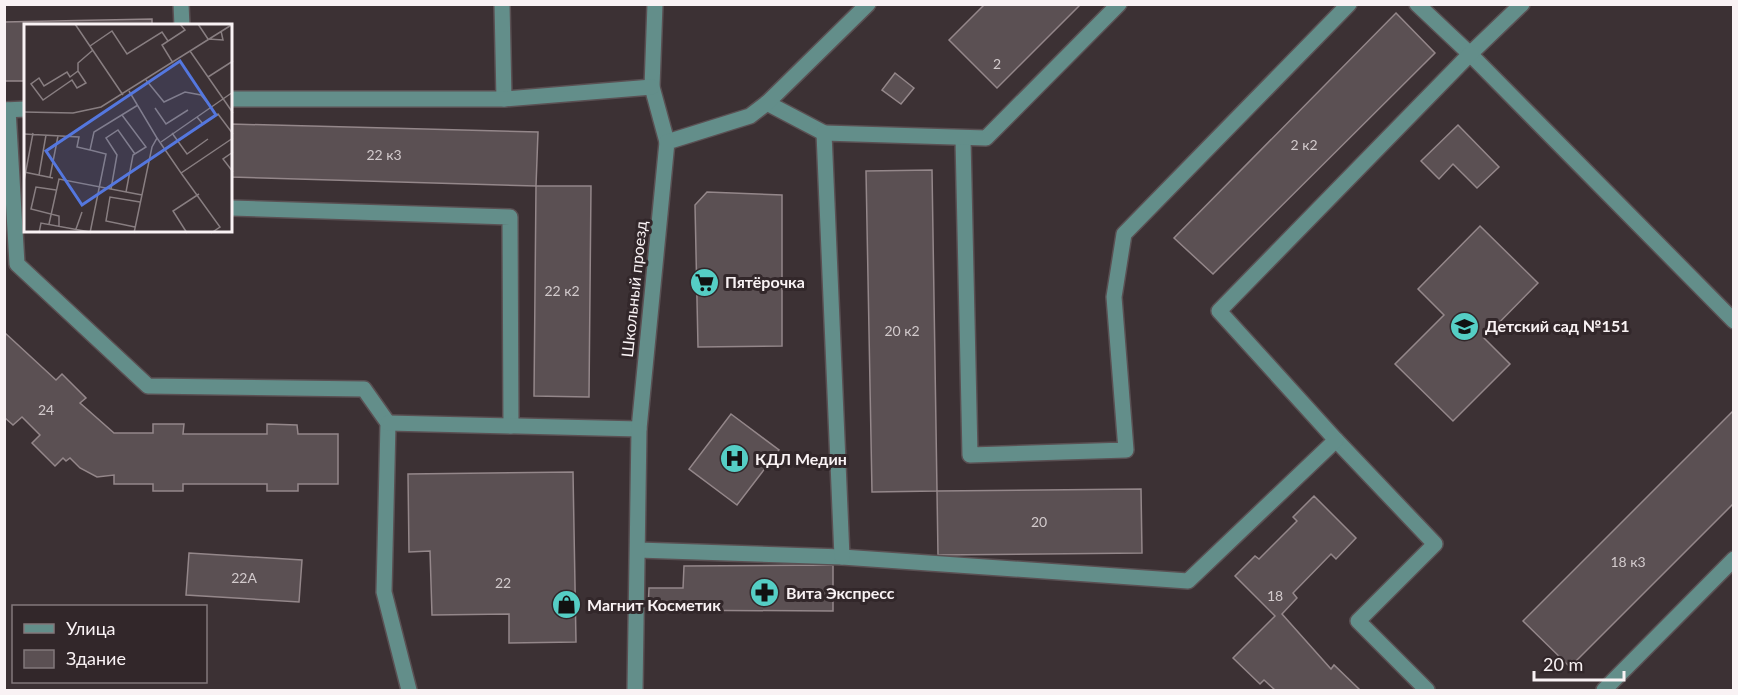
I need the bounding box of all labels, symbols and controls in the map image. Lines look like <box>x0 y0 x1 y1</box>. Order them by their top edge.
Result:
inset map <box>24 24 232 232</box>
house number: 2 <box>993 55 1001 72</box>
house number: 2 к2 <box>1290 136 1318 153</box>
house number: 22 к3 <box>366 146 402 163</box>
street label: Школьный проезд <box>617 220 650 358</box>
supermarket icon: Пятёрочка <box>688 266 720 298</box>
place label: Пятёрочка <box>725 272 805 291</box>
house number: 22 к2 <box>544 282 580 299</box>
school or university icon: Детский сад №151 <box>1448 310 1480 342</box>
place label: Детский сад №151 <box>1485 316 1629 335</box>
house number: 20 к2 <box>884 322 920 339</box>
house number: 24 <box>38 401 54 418</box>
hospital icon: КДЛ Медин <box>718 443 750 475</box>
place label: КДЛ Медин <box>755 449 847 468</box>
house number: 20 <box>1031 513 1047 530</box>
house number: 18 к3 <box>1610 553 1646 570</box>
house number: 22А <box>231 569 257 586</box>
house number: 22 <box>495 574 511 591</box>
pharmacy icon: Вита Экспресс <box>749 577 781 609</box>
place label: Вита Экспресс <box>786 583 895 602</box>
house number: 18 <box>1267 587 1283 604</box>
shop icon: Магнит Косметик <box>550 589 582 621</box>
place label: Магнит Косметик <box>587 595 721 614</box>
legend <box>12 605 207 683</box>
text: Улица <box>66 617 116 639</box>
scale bar <box>1534 644 1624 682</box>
text: Здание <box>66 647 126 669</box>
text: 20 m <box>1543 653 1583 675</box>

